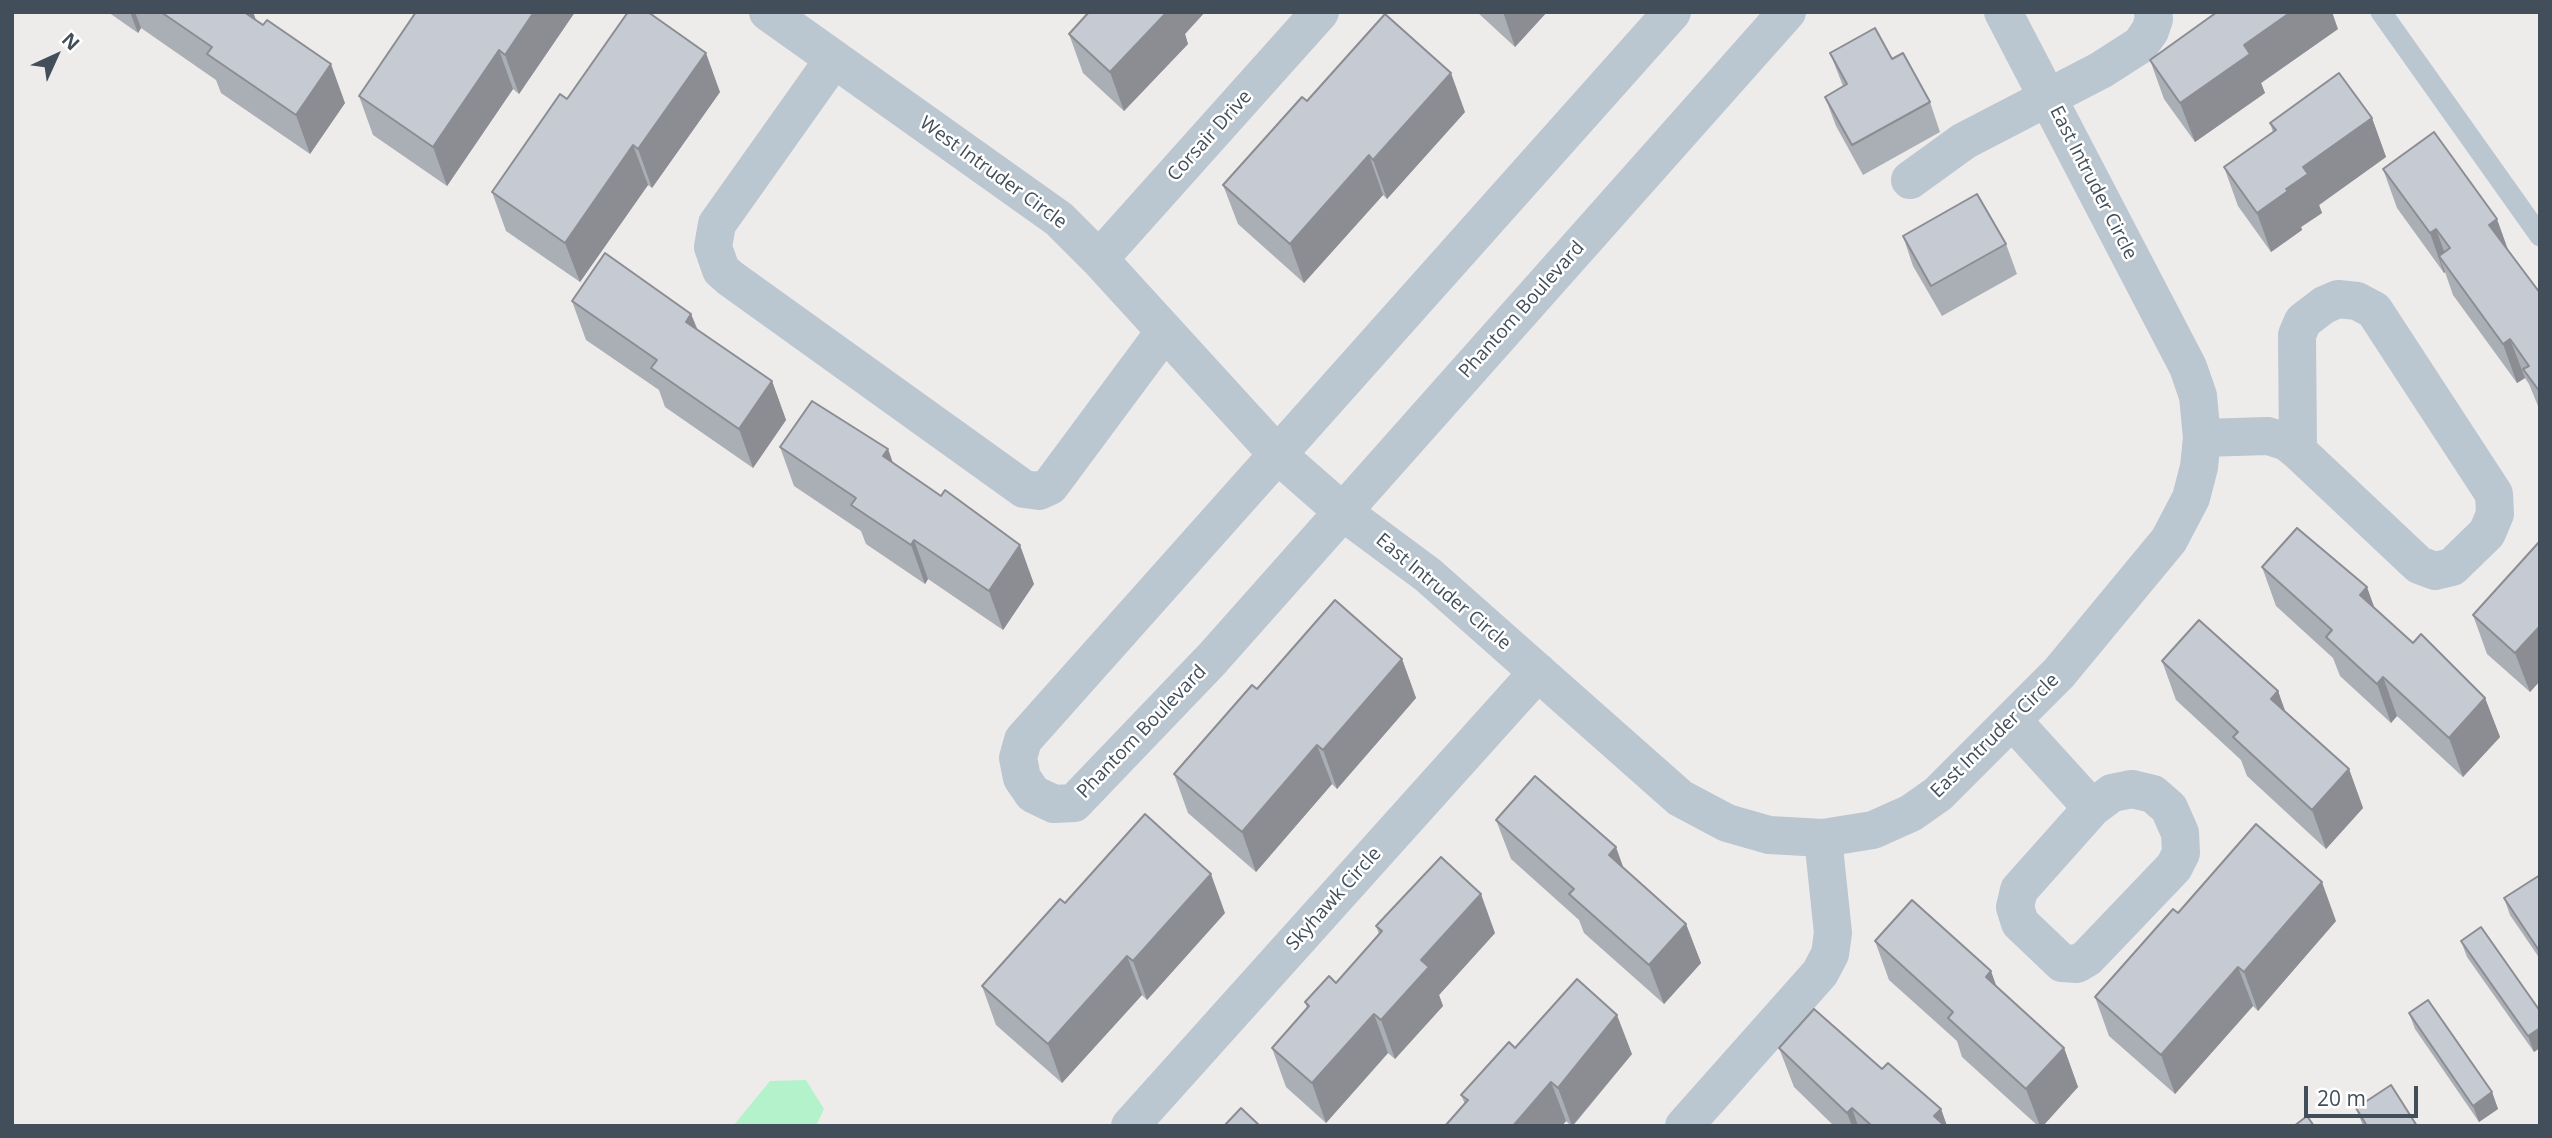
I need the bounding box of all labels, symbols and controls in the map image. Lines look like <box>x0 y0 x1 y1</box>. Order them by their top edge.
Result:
north arrow <box>21 21 91 91</box>
text: N <box>56 26 85 56</box>
street label: Corsair Drive <box>1163 86 1257 186</box>
street label: East Intruder Circle <box>2044 102 2142 264</box>
street label: West Intruder Circle <box>915 112 1071 234</box>
street label: Phantom Boulevard <box>1455 237 1589 383</box>
street label: East Intruder Circle <box>1371 529 1515 655</box>
street label: Phantom Boulevard <box>1073 661 1211 803</box>
street label: East Intruder Circle <box>1926 669 2064 803</box>
street label: Skyhawk Circle <box>1282 843 1386 955</box>
scale bar <box>2307 1072 2421 1116</box>
text: 20 m <box>2317 1084 2366 1112</box>

